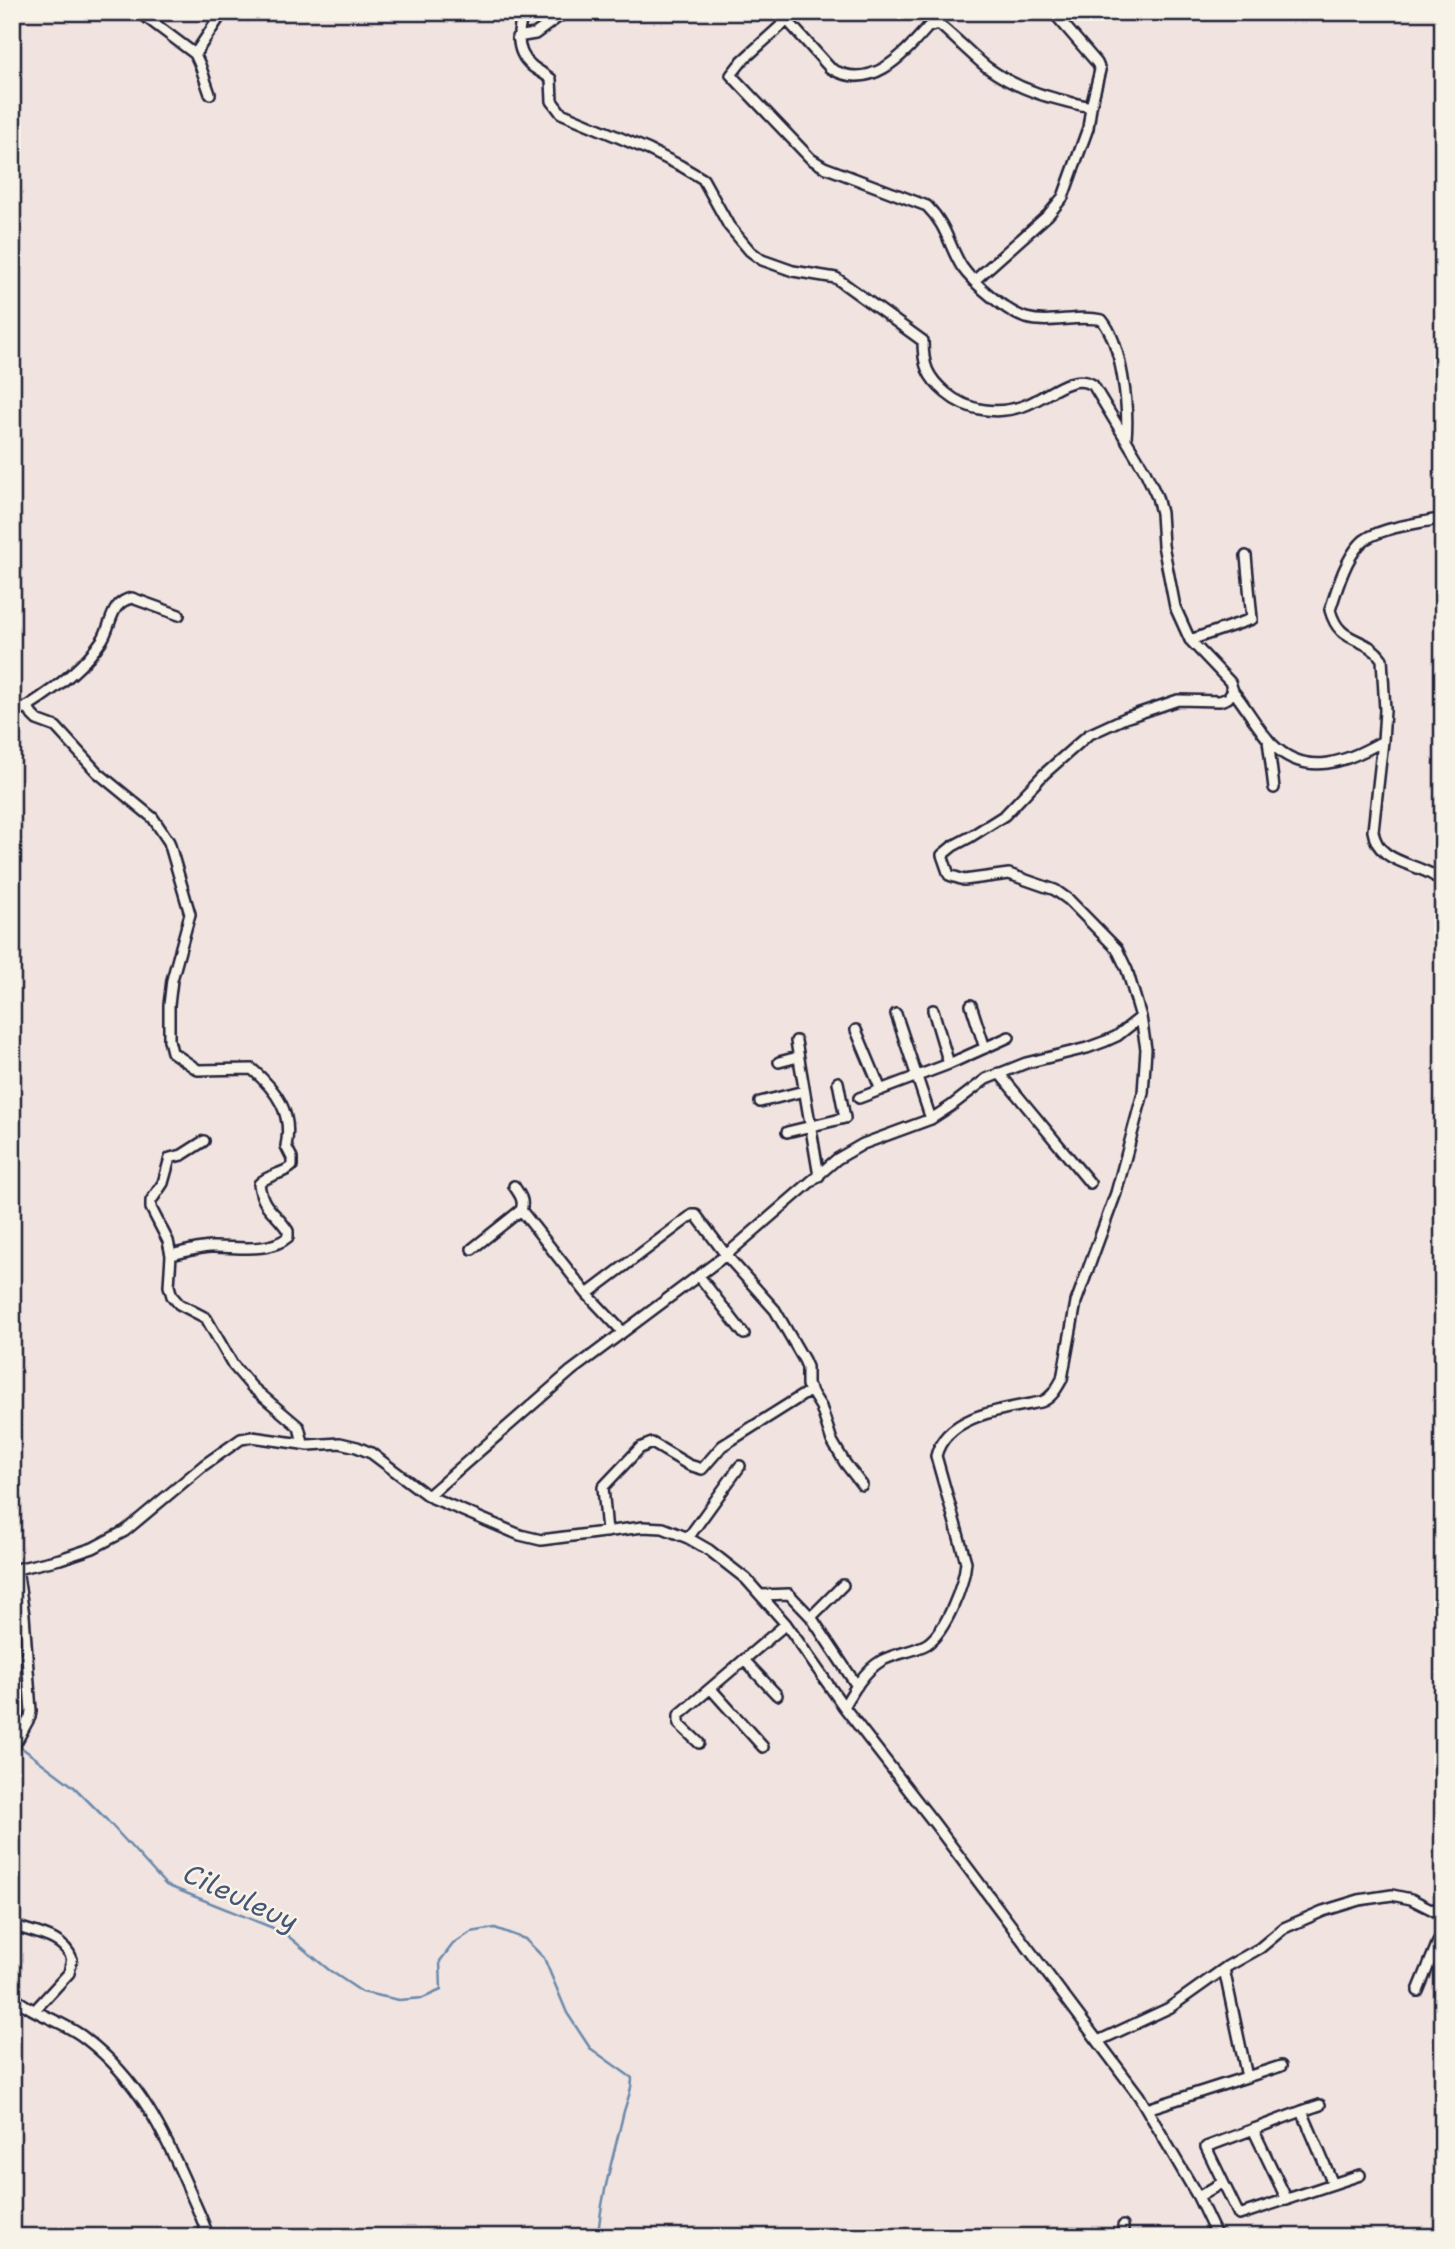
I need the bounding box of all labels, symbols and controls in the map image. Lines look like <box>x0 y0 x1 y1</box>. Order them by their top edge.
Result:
water label: Cileuleuy <box>177 1854 305 1940</box>

